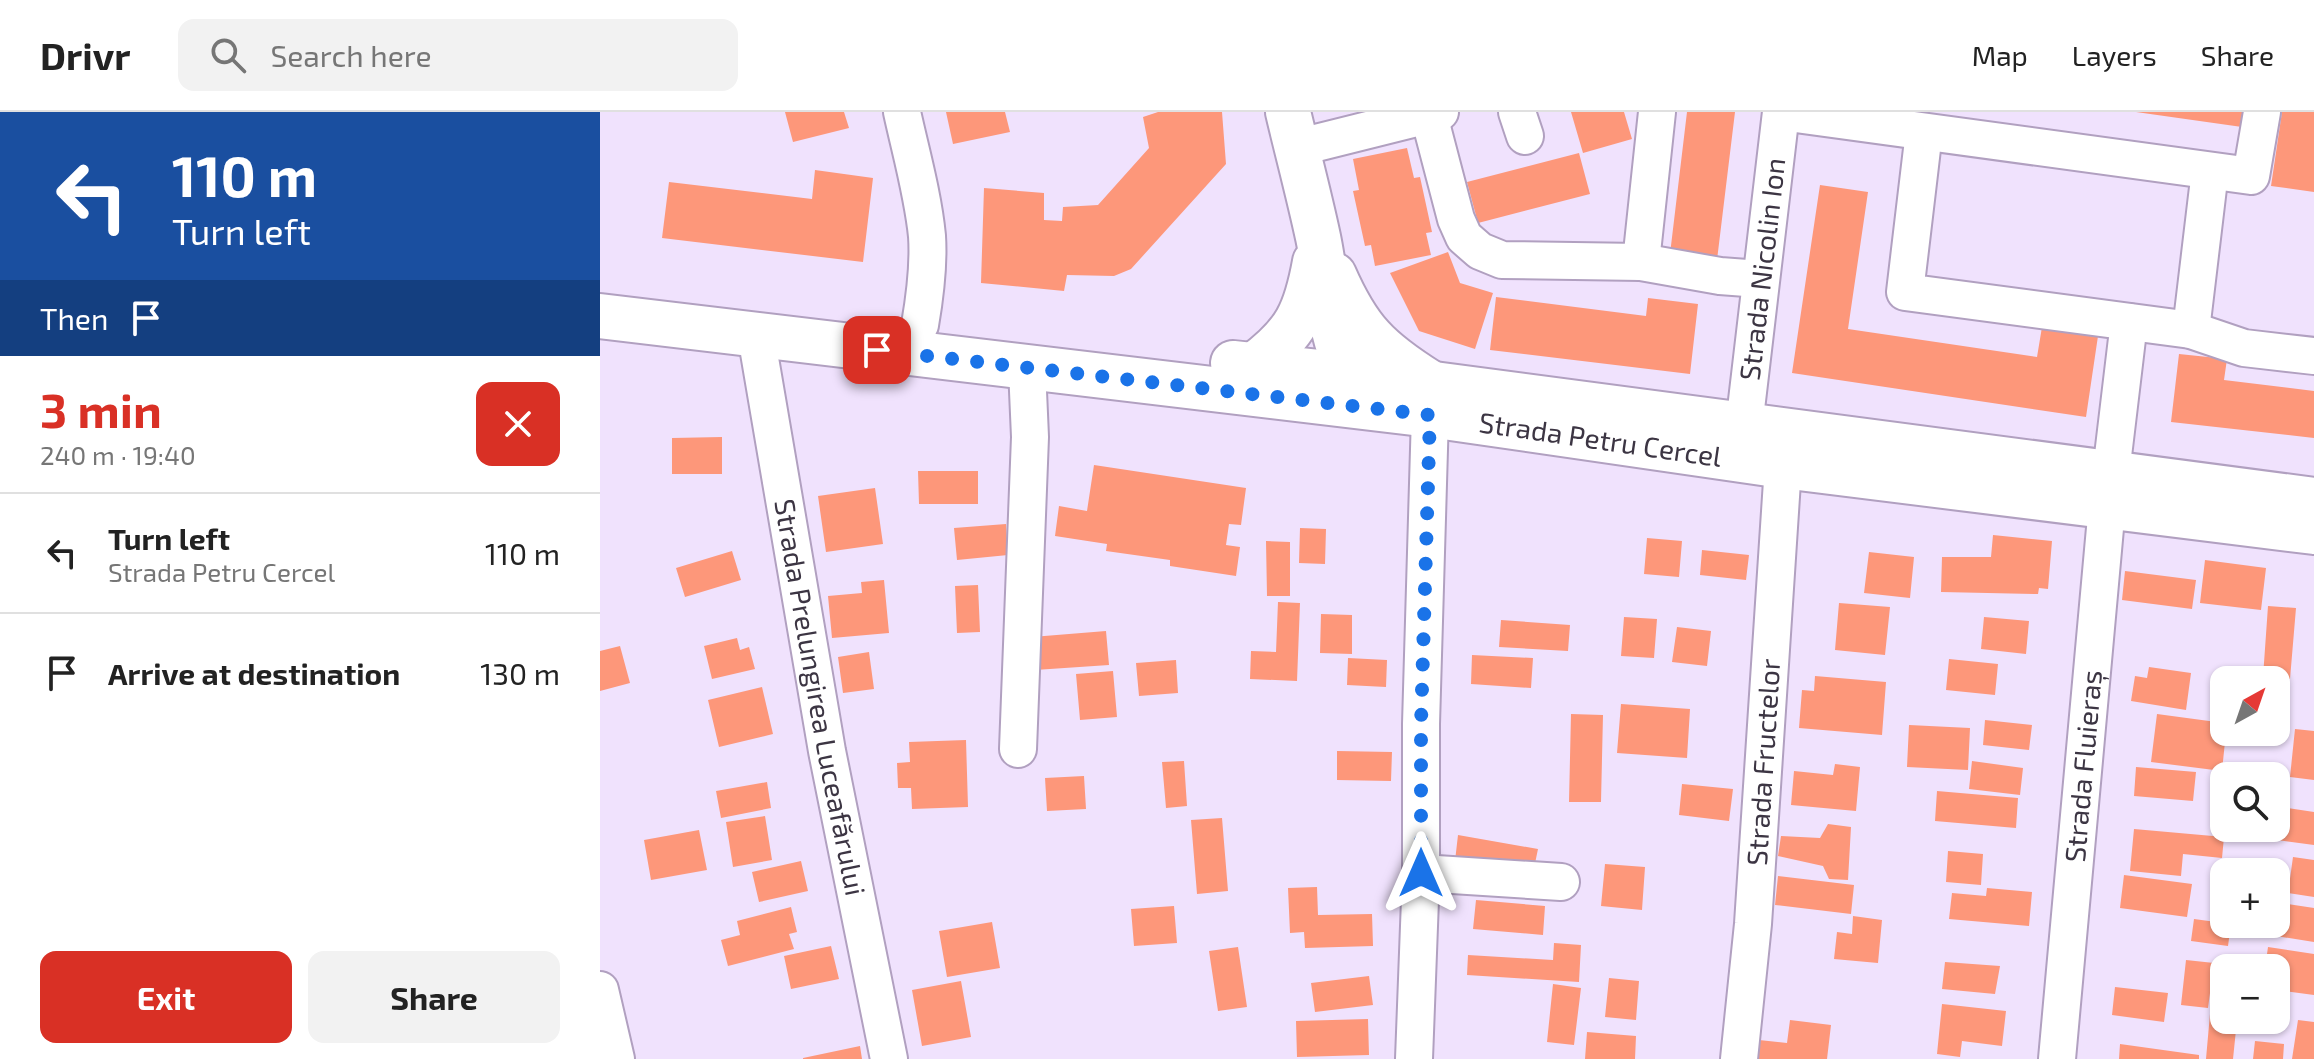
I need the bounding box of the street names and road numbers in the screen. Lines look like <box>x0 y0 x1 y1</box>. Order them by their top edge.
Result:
street label: Strada Nicolin Ion <box>1732 156 1791 382</box>
street label: Strada Petru Cercel <box>1477 404 1725 473</box>
street label: Strada Prelungirea Luceafărului <box>768 496 874 898</box>
street label: Strada Fructelor <box>1739 658 1786 867</box>
street label: Strada Fluieraș <box>2057 669 2110 864</box>

